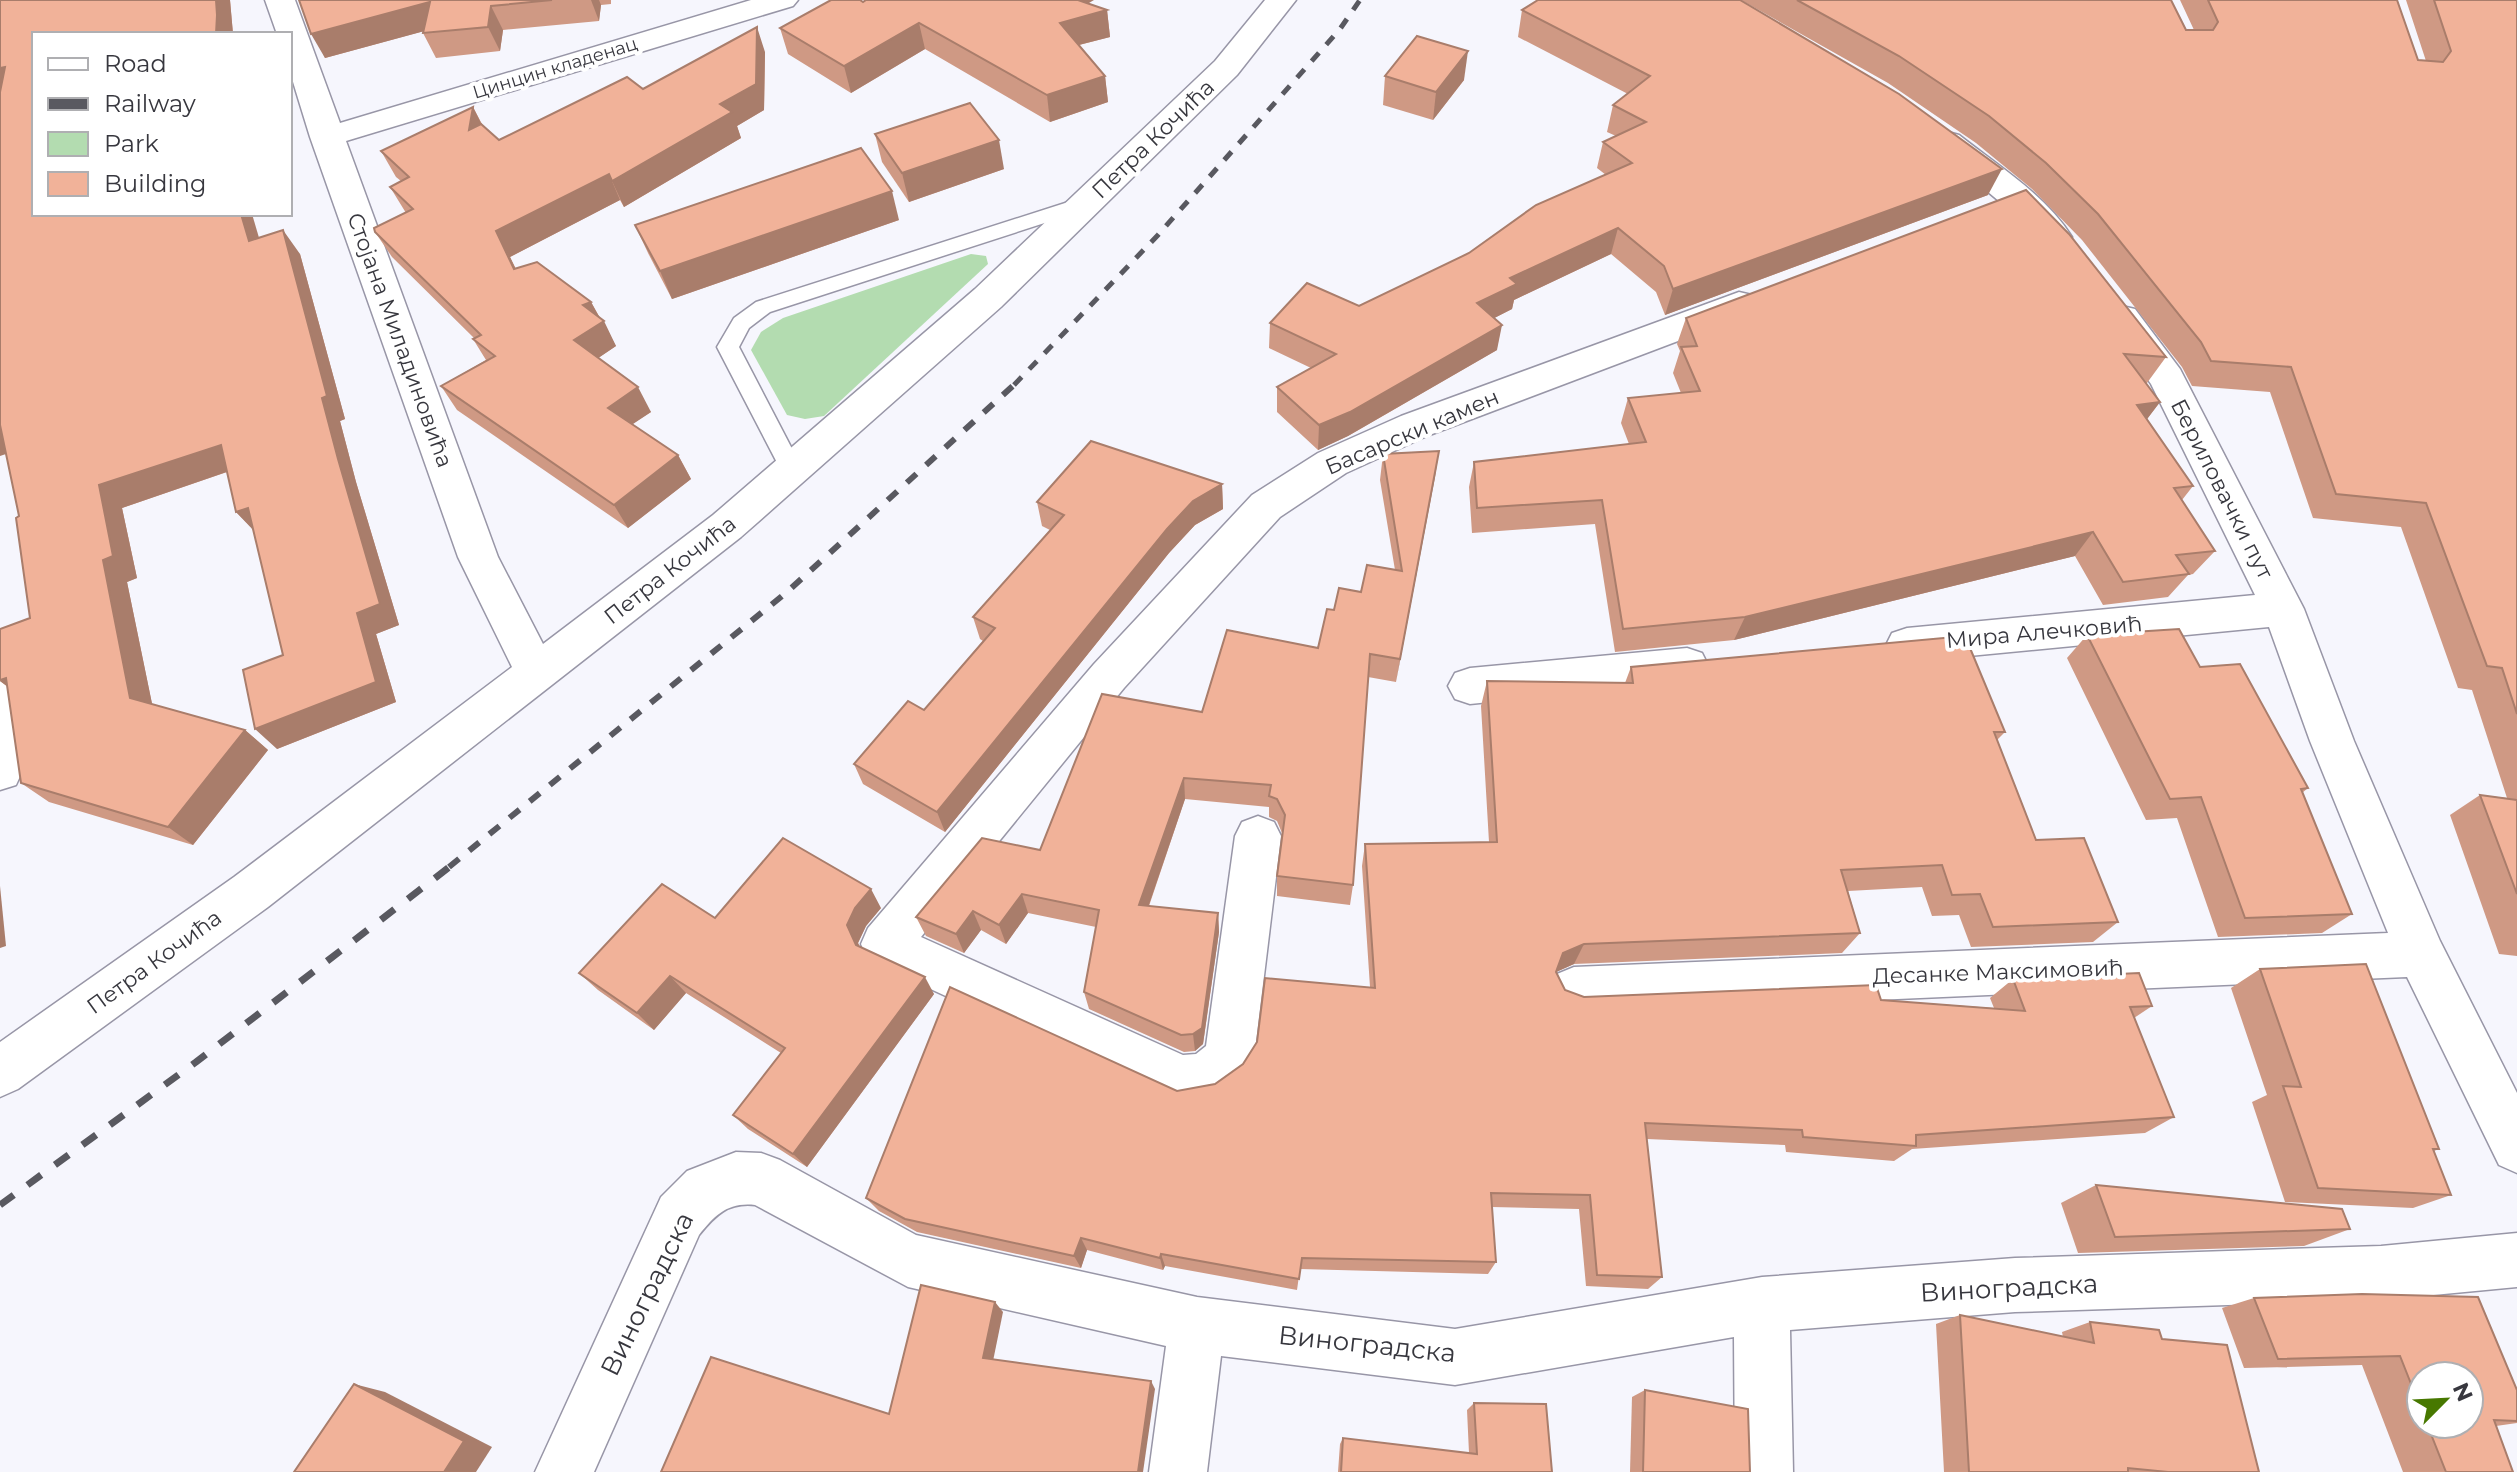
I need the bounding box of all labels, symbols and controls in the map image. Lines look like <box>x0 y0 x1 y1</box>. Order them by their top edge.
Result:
legend <box>32 32 292 216</box>
street label: Цинцин кладенац <box>470 32 640 104</box>
text: Road <box>104 49 167 78</box>
street label: Петра Кочића <box>1086 74 1220 204</box>
text: Railway <box>104 89 196 118</box>
text: Park <box>104 129 159 158</box>
text: Building <box>104 169 207 198</box>
street label: Стојана Миладиновића <box>341 209 459 471</box>
street label: Басарски камен <box>1321 383 1503 481</box>
street label: Бериловачки пут <box>2165 395 2279 584</box>
street label: Петра Кочића <box>599 510 741 630</box>
street label: Мира Алечковић <box>1945 610 2143 654</box>
street label: Петра Кочића <box>81 904 227 1020</box>
street label: Десанке Максимовић <box>1872 954 2124 990</box>
street label: Виноградска <box>594 1207 700 1381</box>
street label: Виноградска <box>1919 1267 2099 1309</box>
street label: Виноградска <box>1277 1319 1457 1369</box>
north arrow <box>2405 1360 2485 1440</box>
text: N <box>2447 1378 2479 1406</box>

